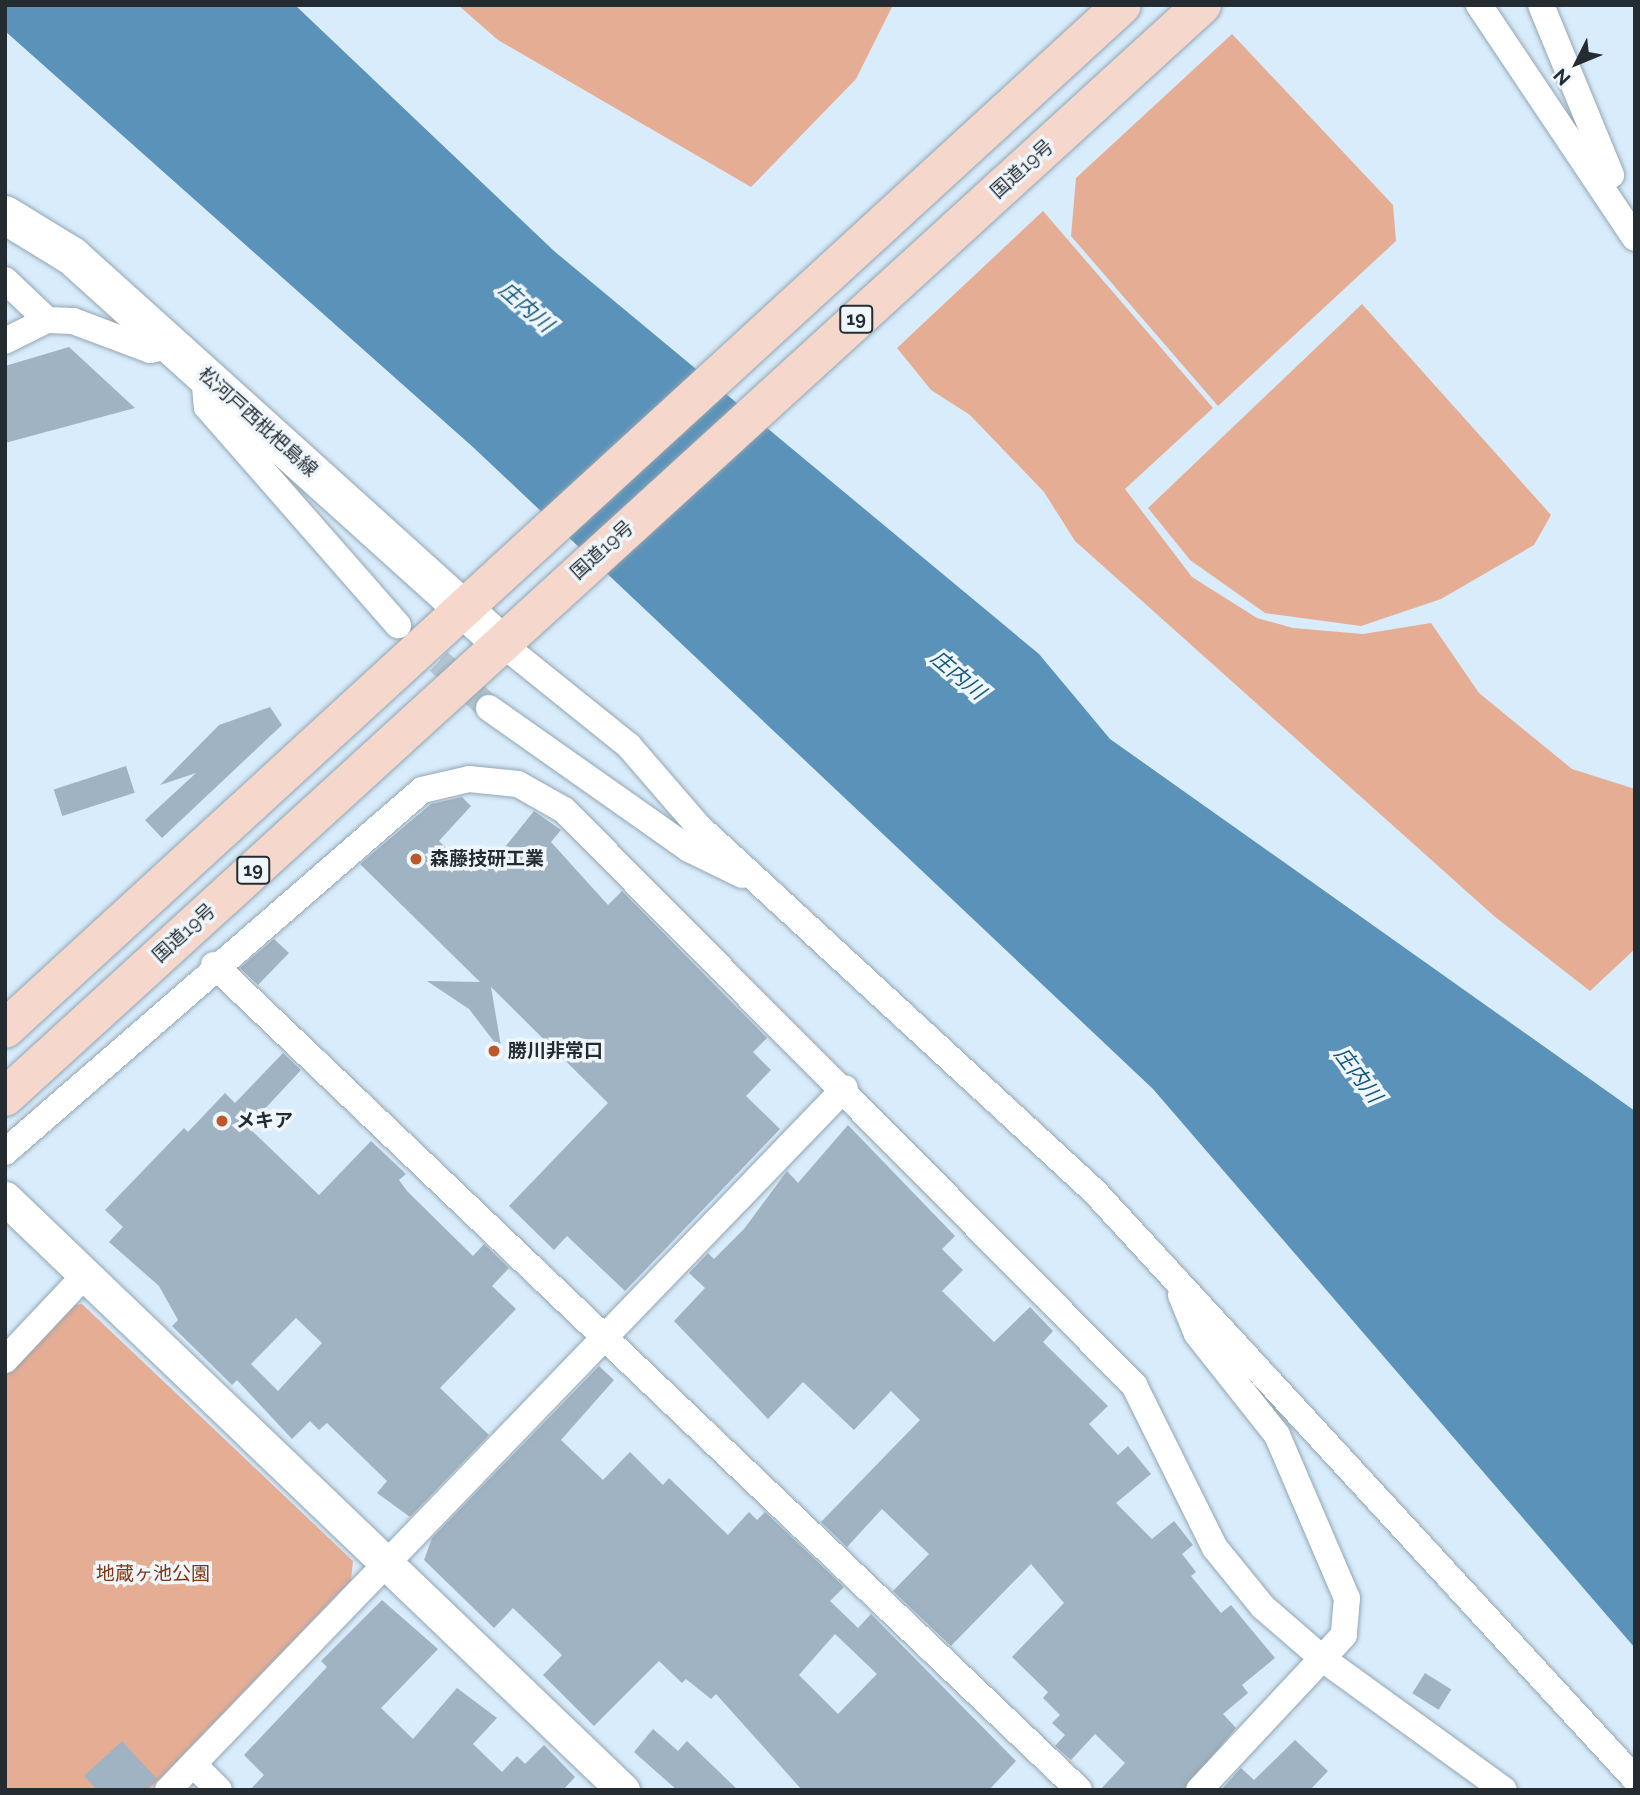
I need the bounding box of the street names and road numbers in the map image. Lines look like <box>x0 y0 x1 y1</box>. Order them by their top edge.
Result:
street label: 国道19号 <box>986 135 1058 203</box>
road number: 19 <box>838 304 874 334</box>
street label: 松河戸西枇杷島線 <box>194 363 322 481</box>
street label: 国道19号 <box>566 516 638 584</box>
road number: 19 <box>236 856 270 884</box>
street label: 国道19号 <box>148 899 220 967</box>

